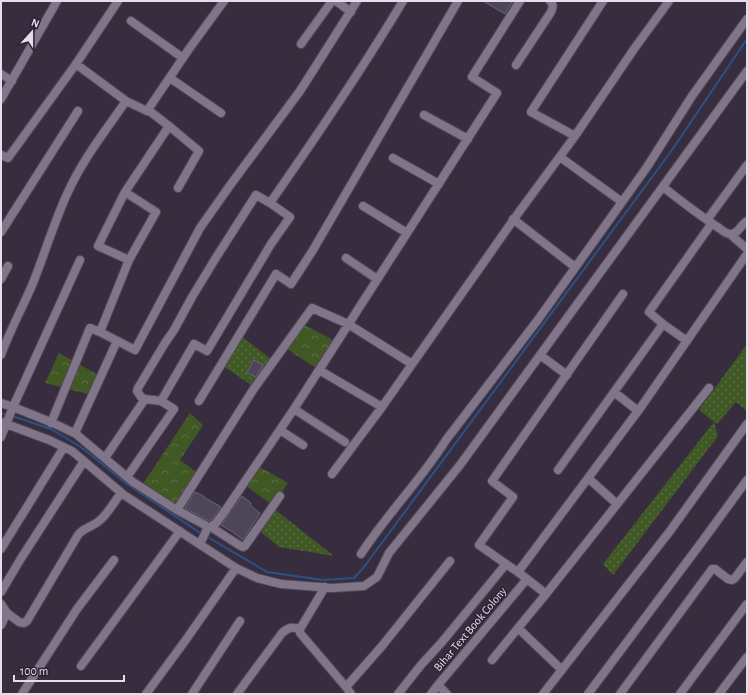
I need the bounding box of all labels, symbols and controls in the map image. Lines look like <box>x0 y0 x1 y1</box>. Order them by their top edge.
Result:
north arrow <box>12 12 52 52</box>
text: N <box>30 17 41 30</box>
street label: Bihar Text Book Colony <box>431 585 509 674</box>
scale bar <box>14 657 124 683</box>
text: 100 m <box>20 665 48 677</box>

